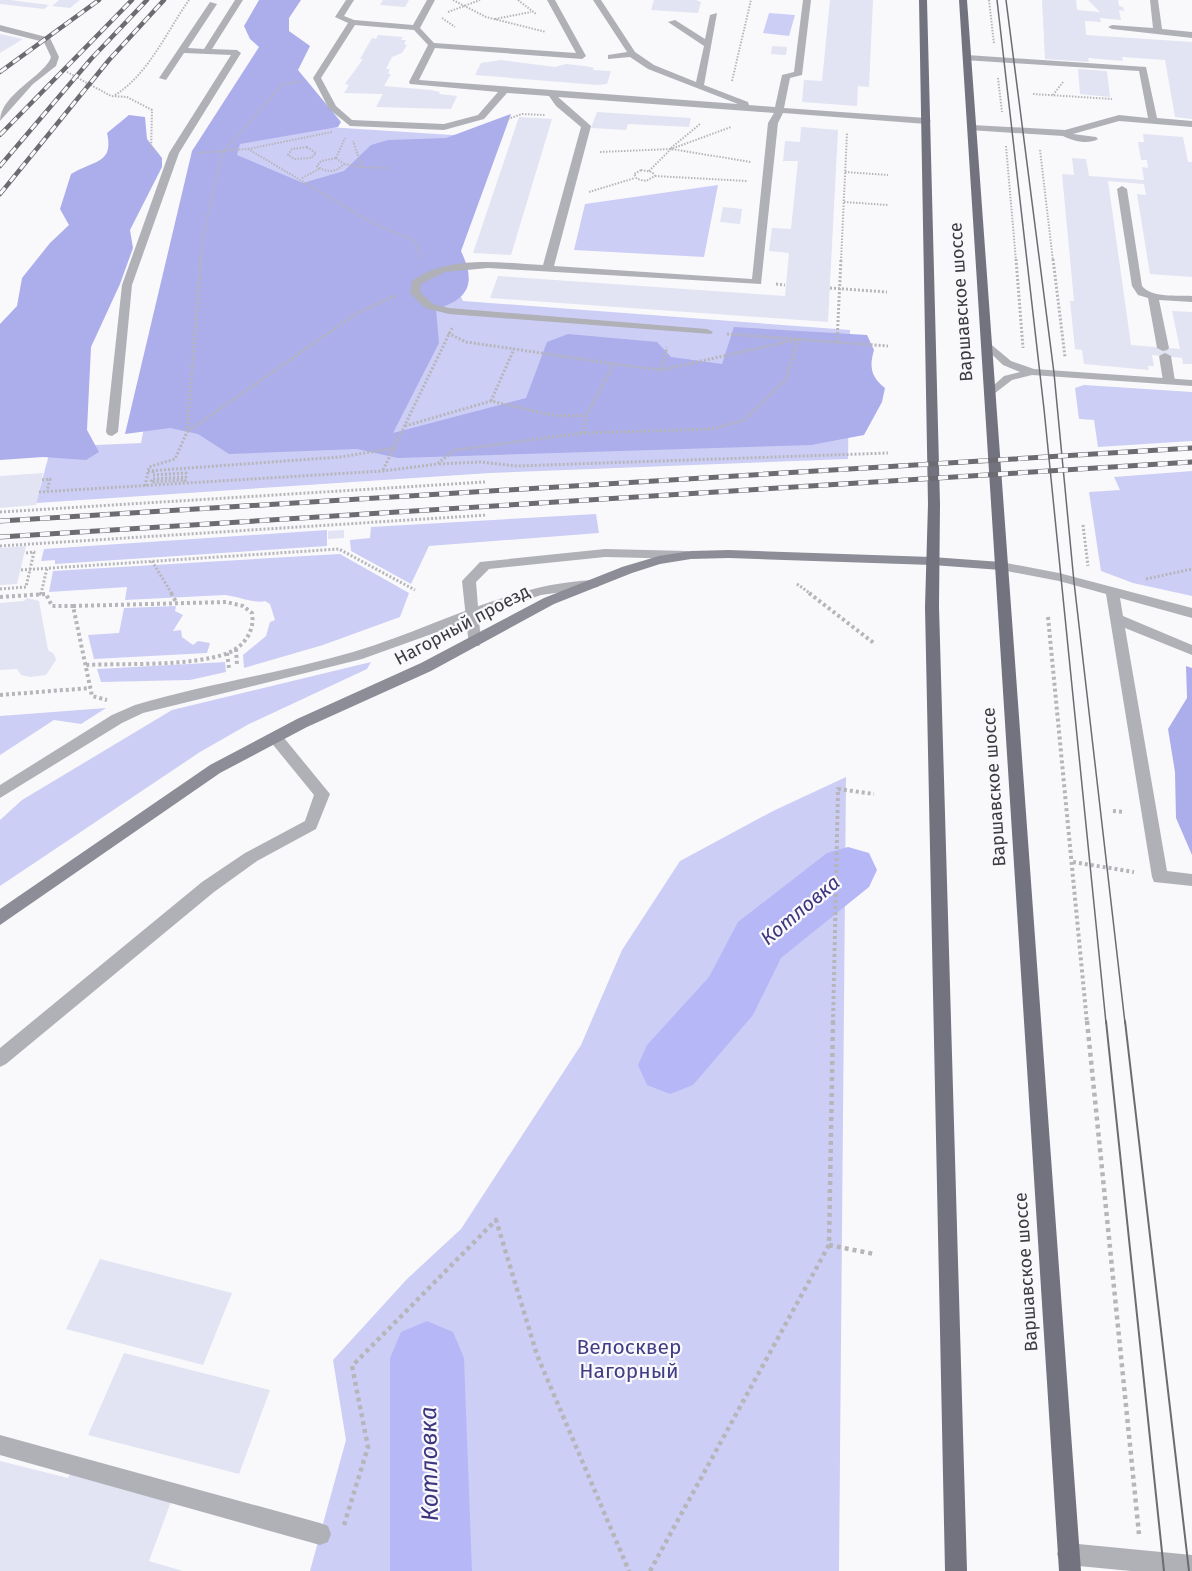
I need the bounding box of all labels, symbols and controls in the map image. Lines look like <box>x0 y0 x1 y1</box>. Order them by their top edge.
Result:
street label: Варшавское шоссе <box>944 222 978 382</box>
street label: Нагорный проезд <box>391 580 533 670</box>
street label: Варшавское шоссе <box>977 707 1011 867</box>
water label: Котловка <box>756 870 844 950</box>
street label: Варшавское шоссе <box>1009 1192 1043 1352</box>
park label: Велосквер Нагорный <box>577 1334 681 1384</box>
water label: Котловка <box>414 1406 444 1522</box>

